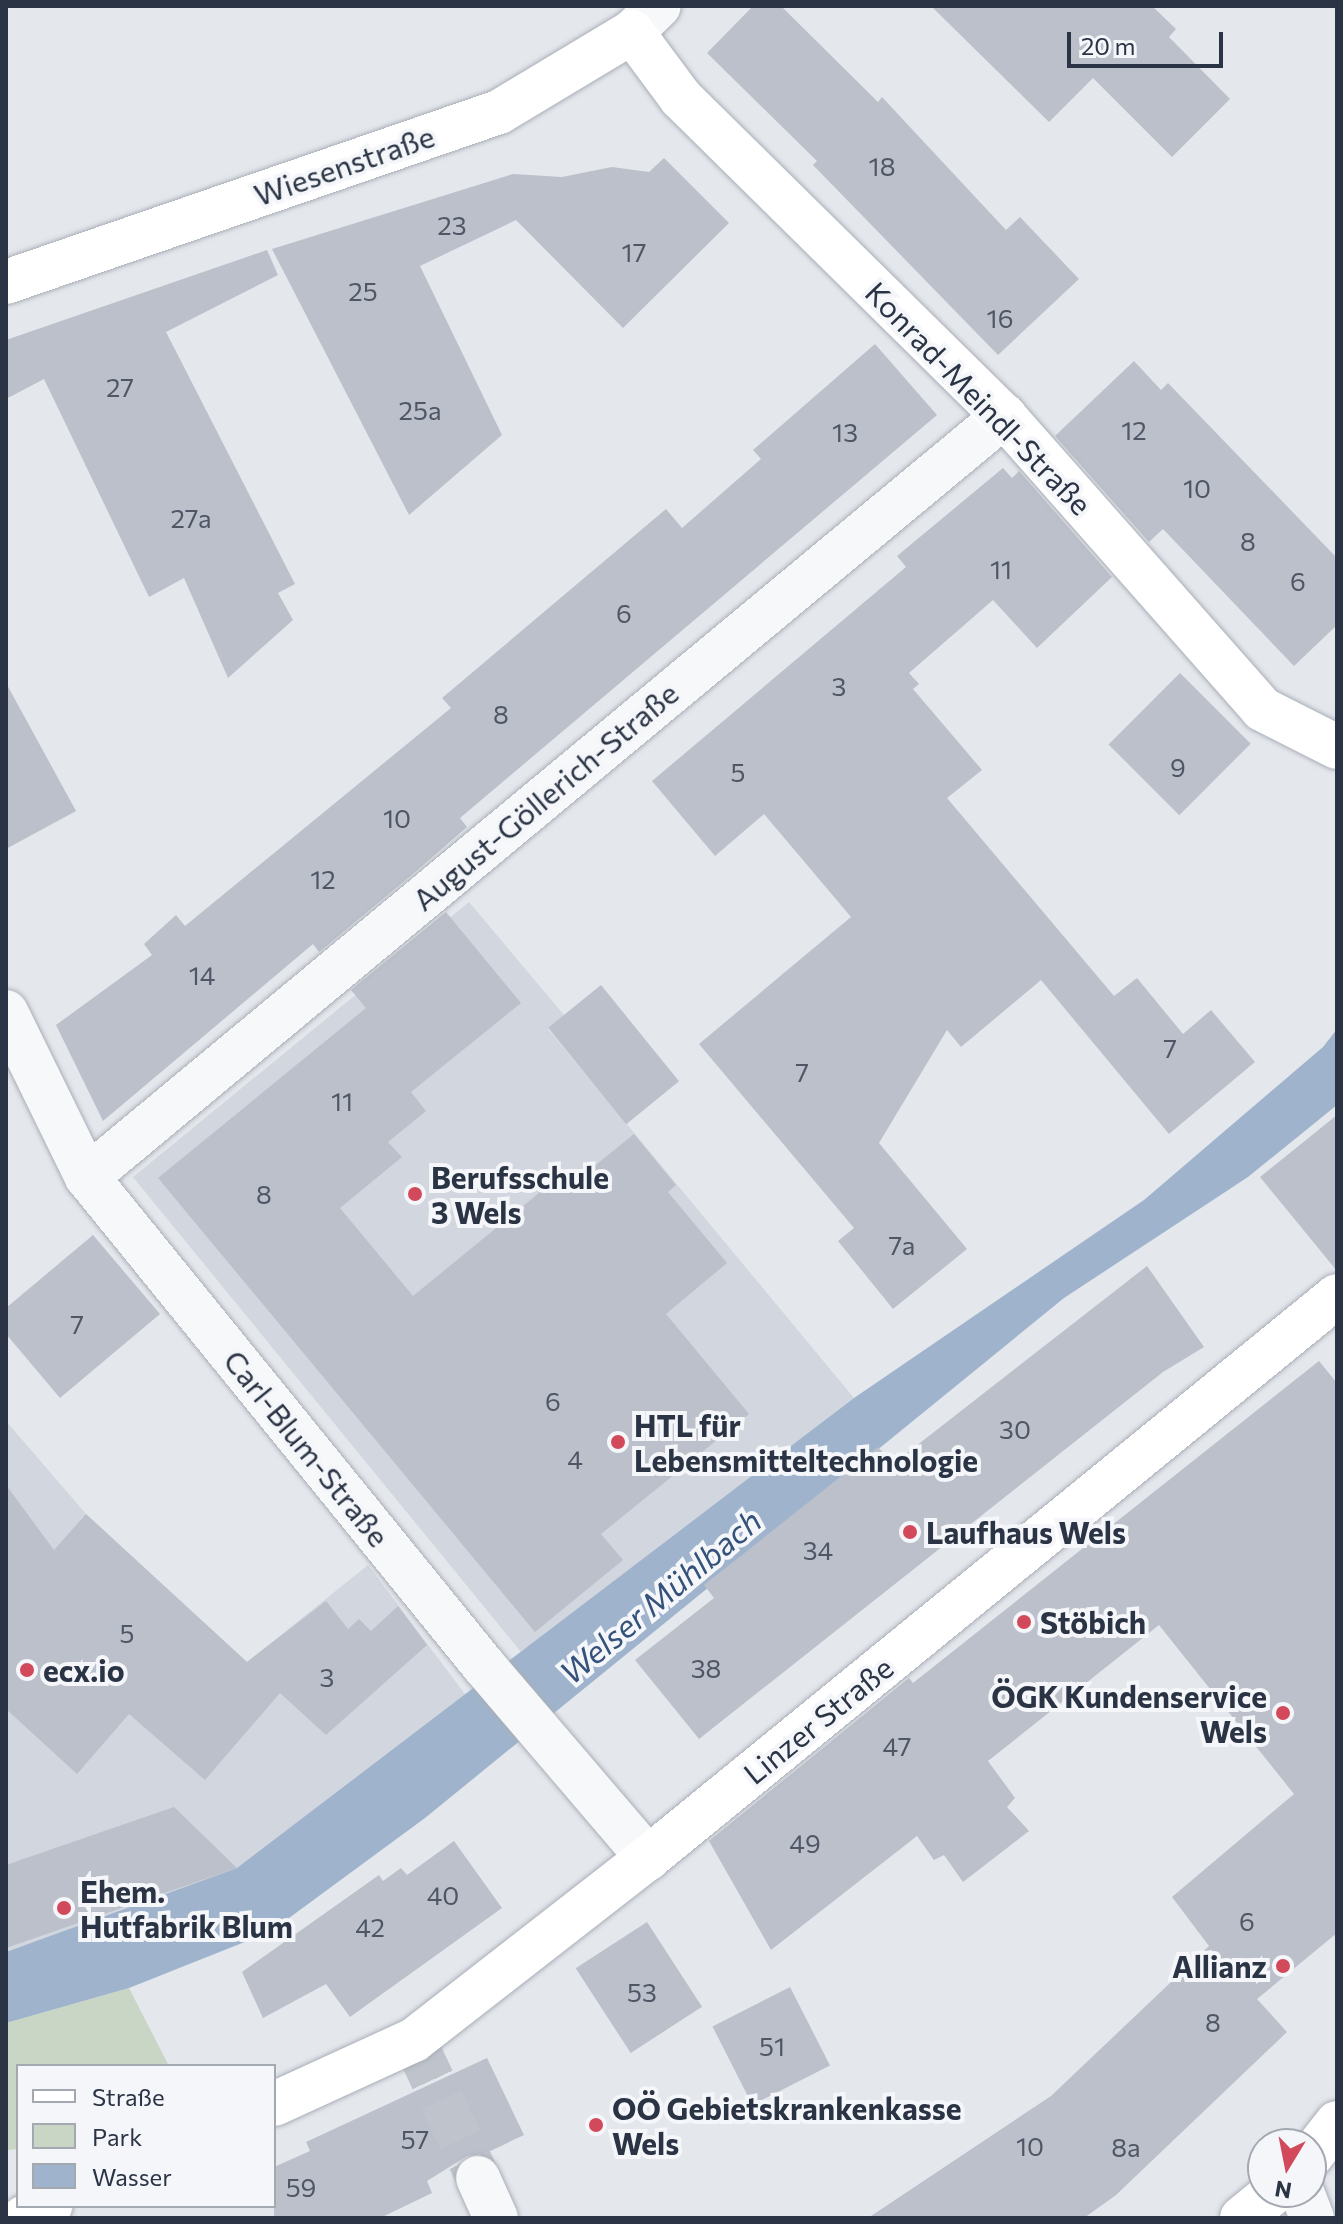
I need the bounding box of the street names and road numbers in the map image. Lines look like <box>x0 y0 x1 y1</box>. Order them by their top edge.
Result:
street label: Wiesenstraße <box>249 117 439 213</box>
street label: Konrad-Meindl-Straße <box>859 274 1099 522</box>
street label: August-Göllerich-Straße <box>405 675 685 917</box>
street label: Carl-Blum-Straße <box>217 1343 397 1553</box>
street label: Linzer Straße <box>736 1649 900 1791</box>

